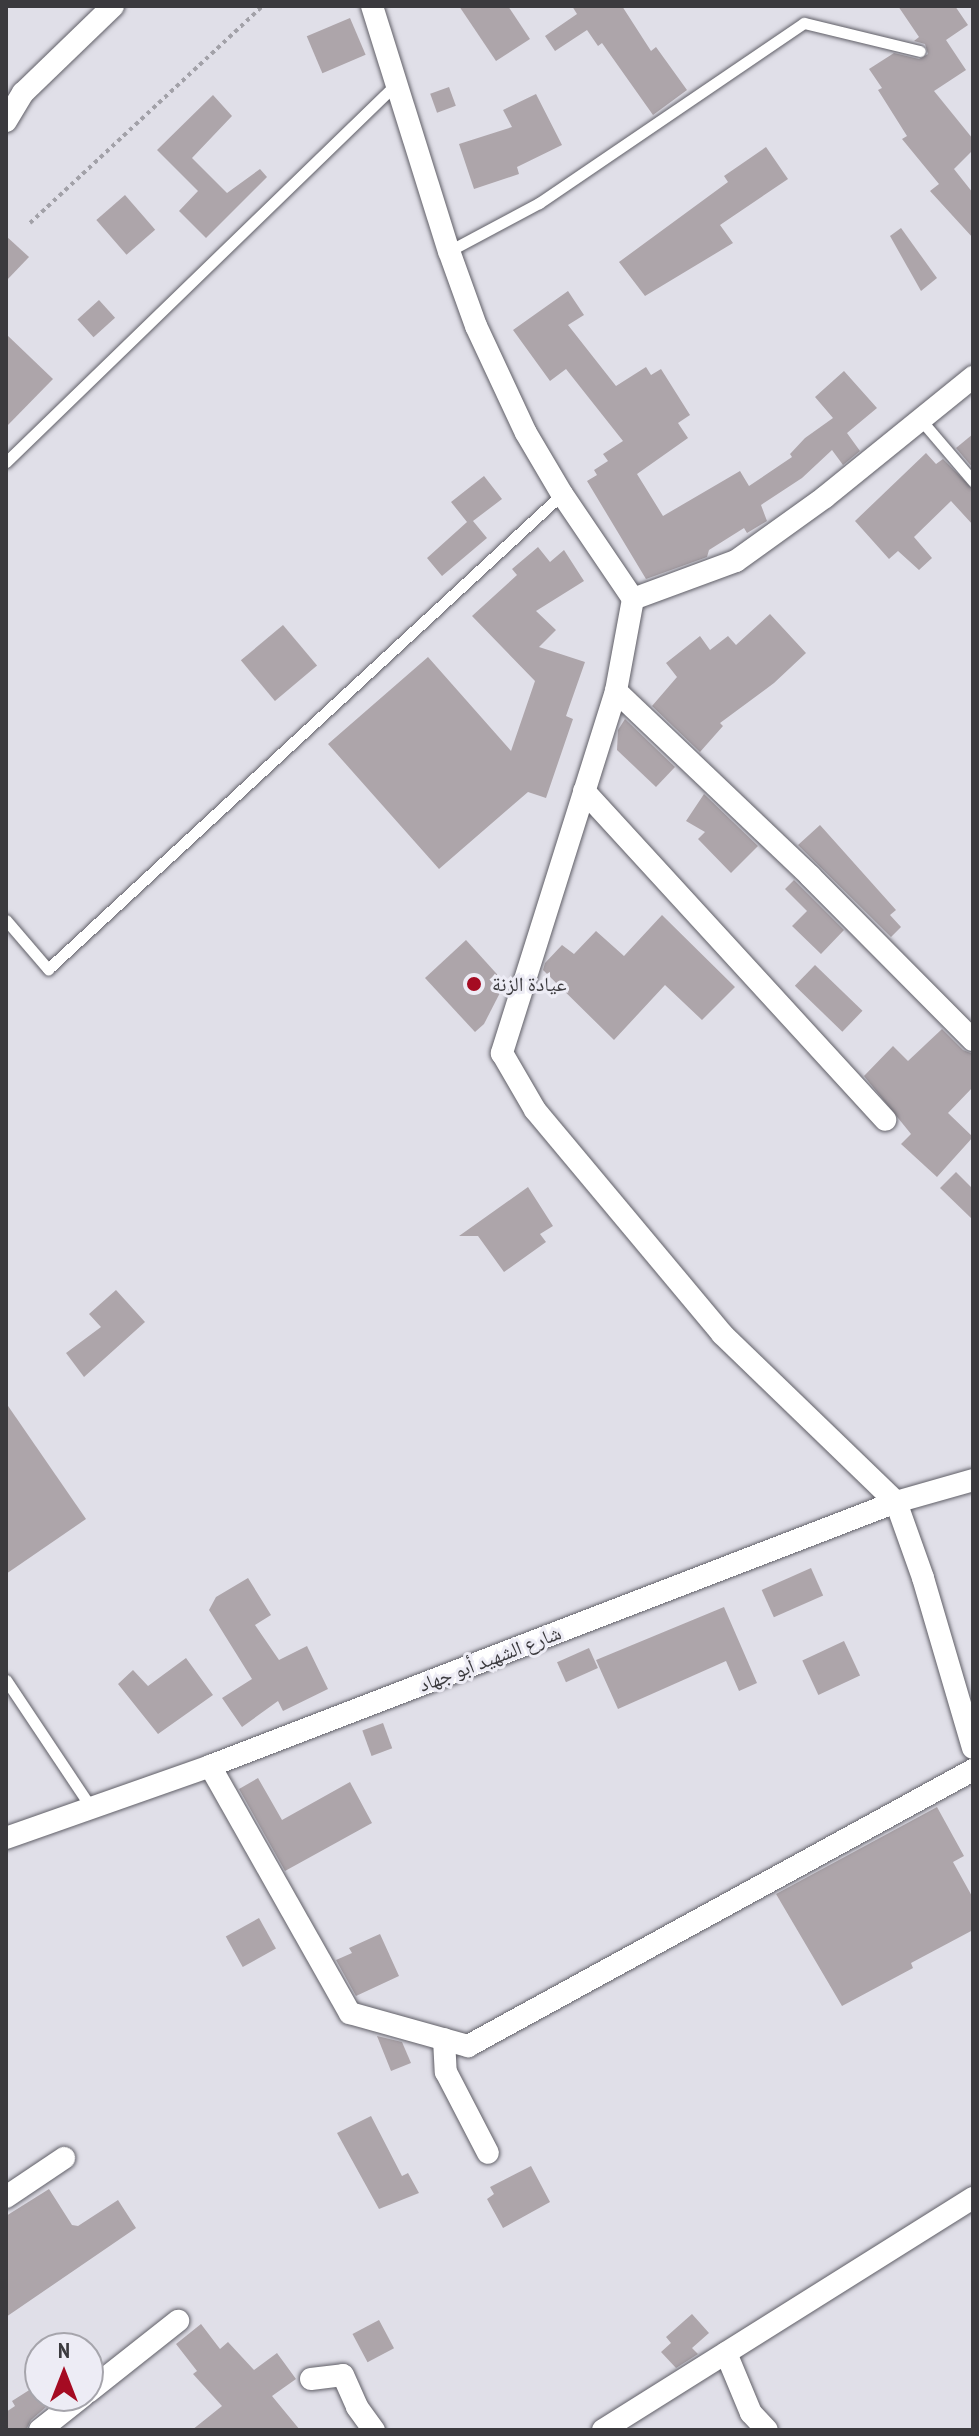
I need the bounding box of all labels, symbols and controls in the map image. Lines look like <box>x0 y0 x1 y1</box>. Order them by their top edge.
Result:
place label: عيادة الزنة <box>492 972 567 996</box>
marker: عيادة الزنة <box>463 973 485 995</box>
street label: شارع الشهيد أبو جهاد <box>415 1621 565 1697</box>
north arrow <box>24 2332 104 2412</box>
text: N <box>58 2336 70 2364</box>

